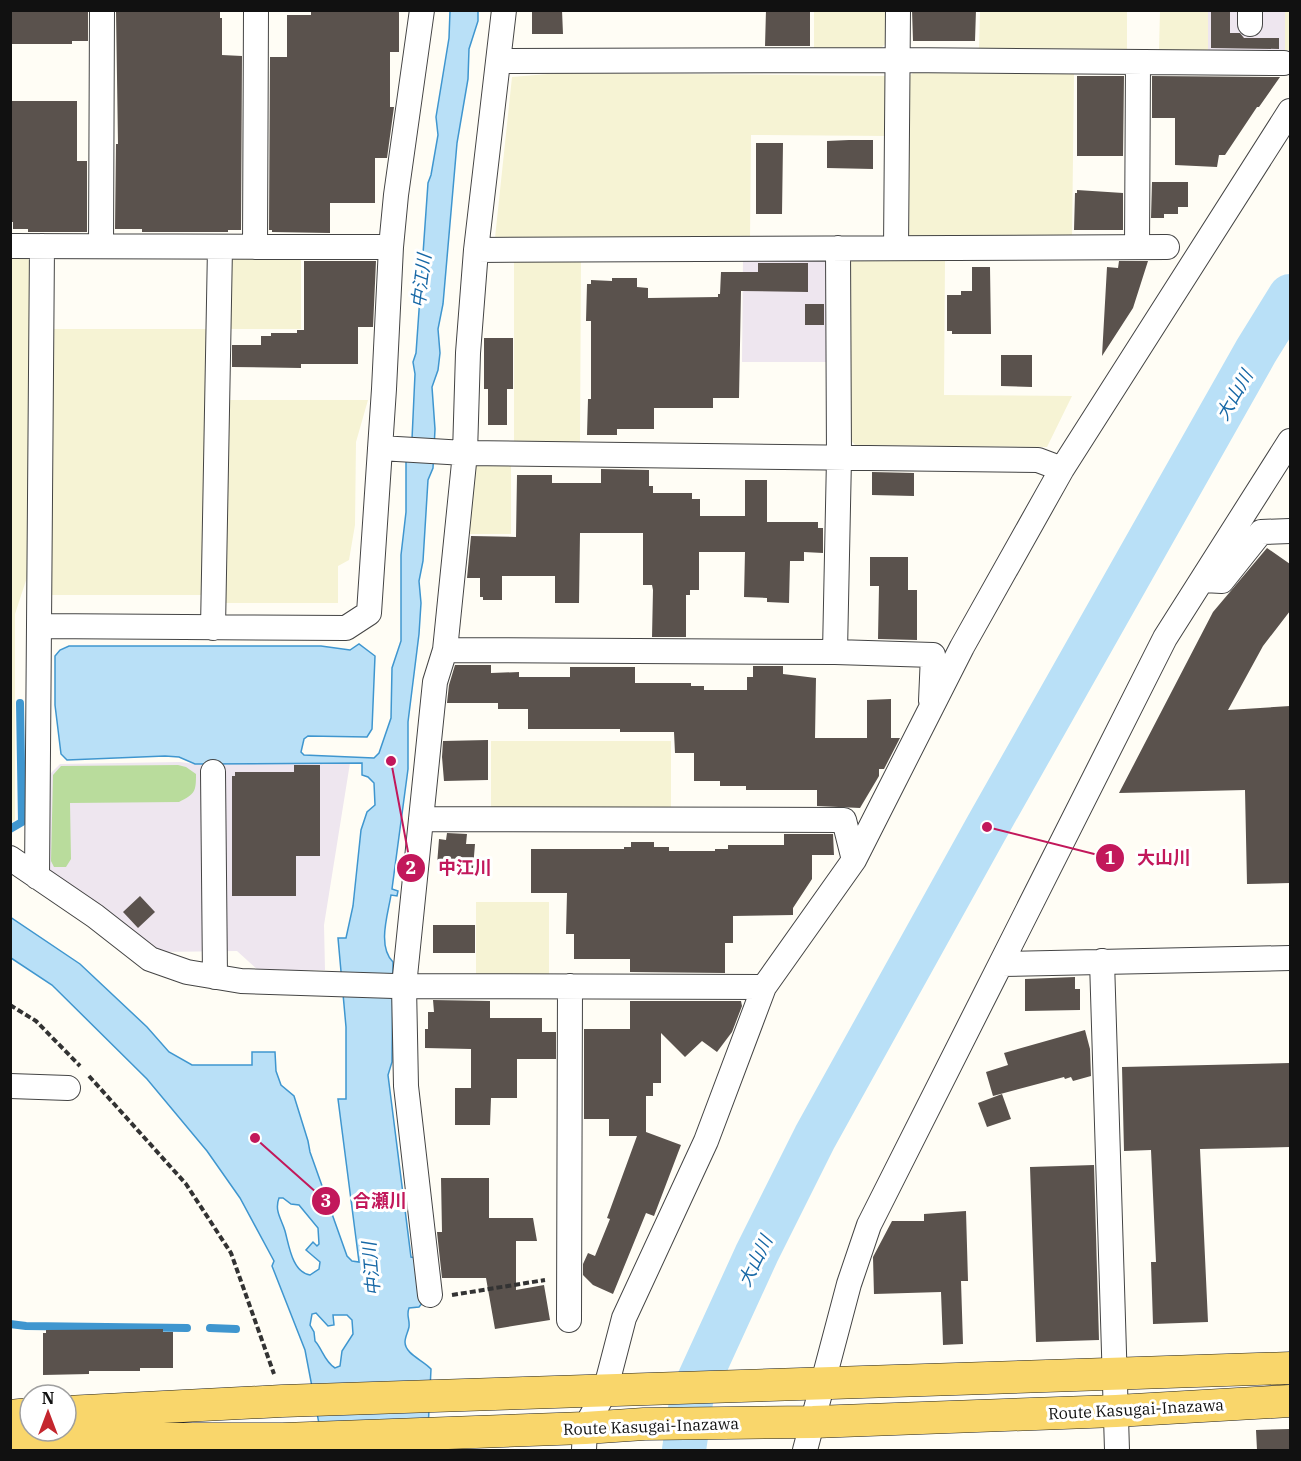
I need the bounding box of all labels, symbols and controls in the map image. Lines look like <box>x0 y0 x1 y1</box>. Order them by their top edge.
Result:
water label: 中江川 <box>406 251 436 309</box>
water label: 大山川 <box>1211 364 1258 424</box>
callout: 大山川 <box>1095 840 1203 876</box>
text: 1 <box>1105 846 1116 869</box>
text: 大山川 <box>1137 846 1191 869</box>
callout: 中江川 <box>396 850 504 886</box>
text: 2 <box>406 856 416 879</box>
text: 中江川 <box>438 856 492 879</box>
callout: 合瀬川 <box>311 1183 419 1219</box>
text: 3 <box>321 1189 331 1212</box>
text: 合瀬川 <box>353 1189 407 1212</box>
water label: 大山川 <box>733 1230 778 1290</box>
water label: 中江川 <box>357 1239 385 1297</box>
north arrow <box>18 1383 78 1443</box>
text: N <box>42 1388 54 1408</box>
street label: Route Kasugai-Inazawa <box>1048 1394 1225 1424</box>
street label: Route Kasugai-Inazawa <box>563 1413 740 1439</box>

